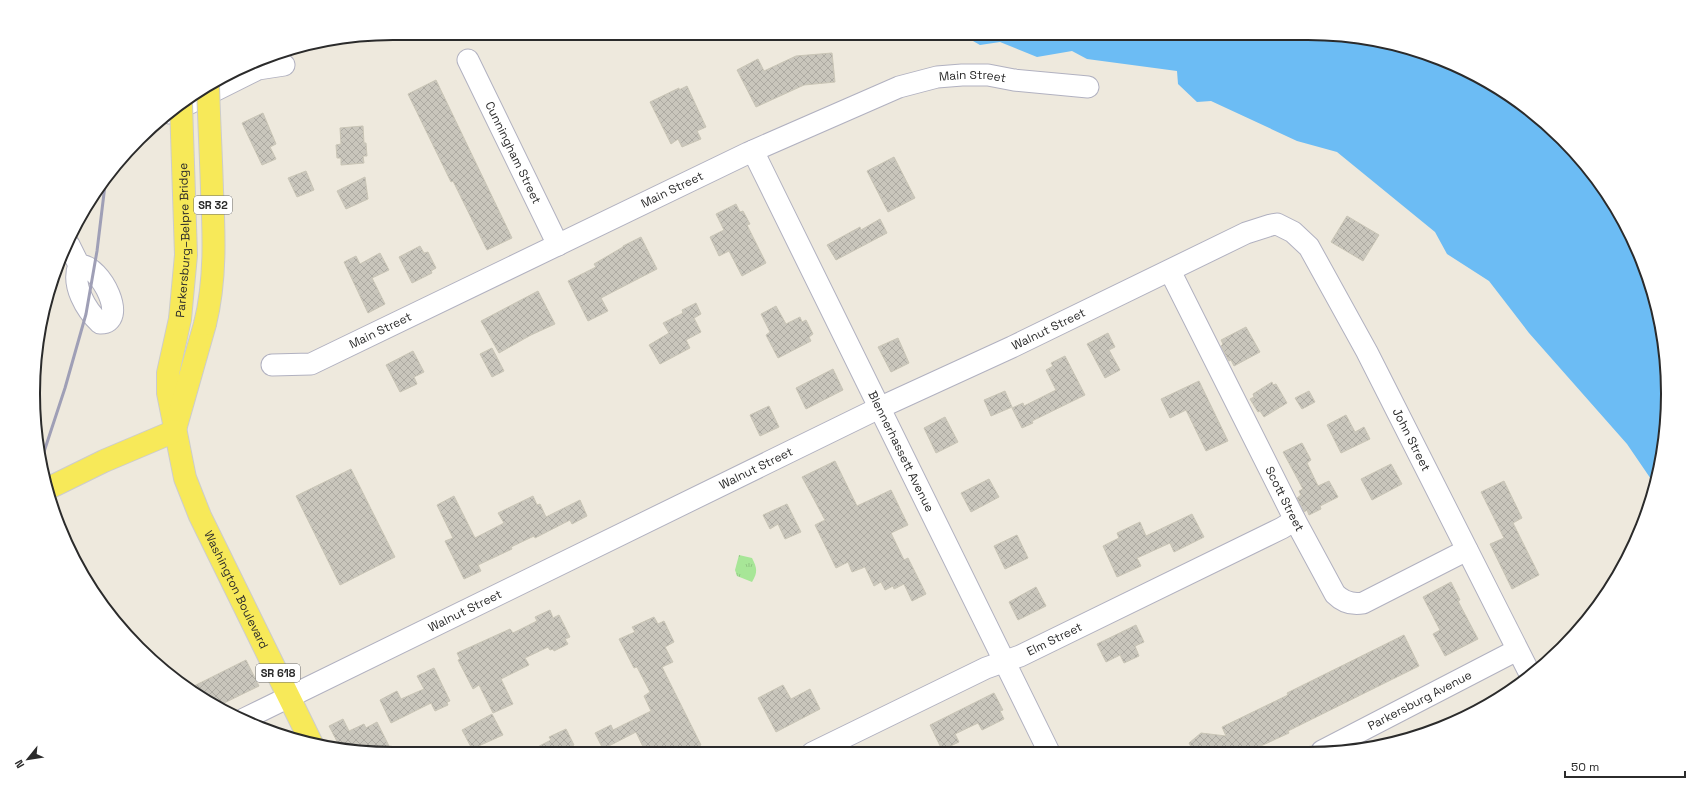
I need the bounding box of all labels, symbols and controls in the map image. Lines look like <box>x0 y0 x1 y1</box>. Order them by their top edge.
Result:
street label: Main Street <box>938 67 1007 86</box>
street label: Cunningham Street <box>481 99 545 207</box>
street label: Parkersburg–Belpre Bridge <box>172 162 194 318</box>
street label: Main Street <box>638 168 706 212</box>
road number: SR 32 <box>194 196 232 214</box>
street label: Walnut Street <box>1009 304 1088 354</box>
street label: Main Street <box>346 309 414 352</box>
street label: Blennerhassett Avenue <box>864 388 938 515</box>
street label: John Street <box>1389 405 1434 474</box>
street label: Walnut Street <box>716 443 795 493</box>
street label: Scott Street <box>1261 464 1308 534</box>
street label: Washington Boulevard <box>200 528 272 652</box>
street label: Walnut Street <box>425 586 504 636</box>
street label: Elm Street <box>1024 619 1085 660</box>
road number: SR 618 <box>256 664 300 682</box>
street label: Parkersburg Avenue <box>1365 667 1474 734</box>
north arrow <box>8 739 48 779</box>
scale bar <box>1565 753 1685 779</box>
text: N <box>11 757 27 771</box>
text: 50 m <box>1571 759 1599 775</box>

